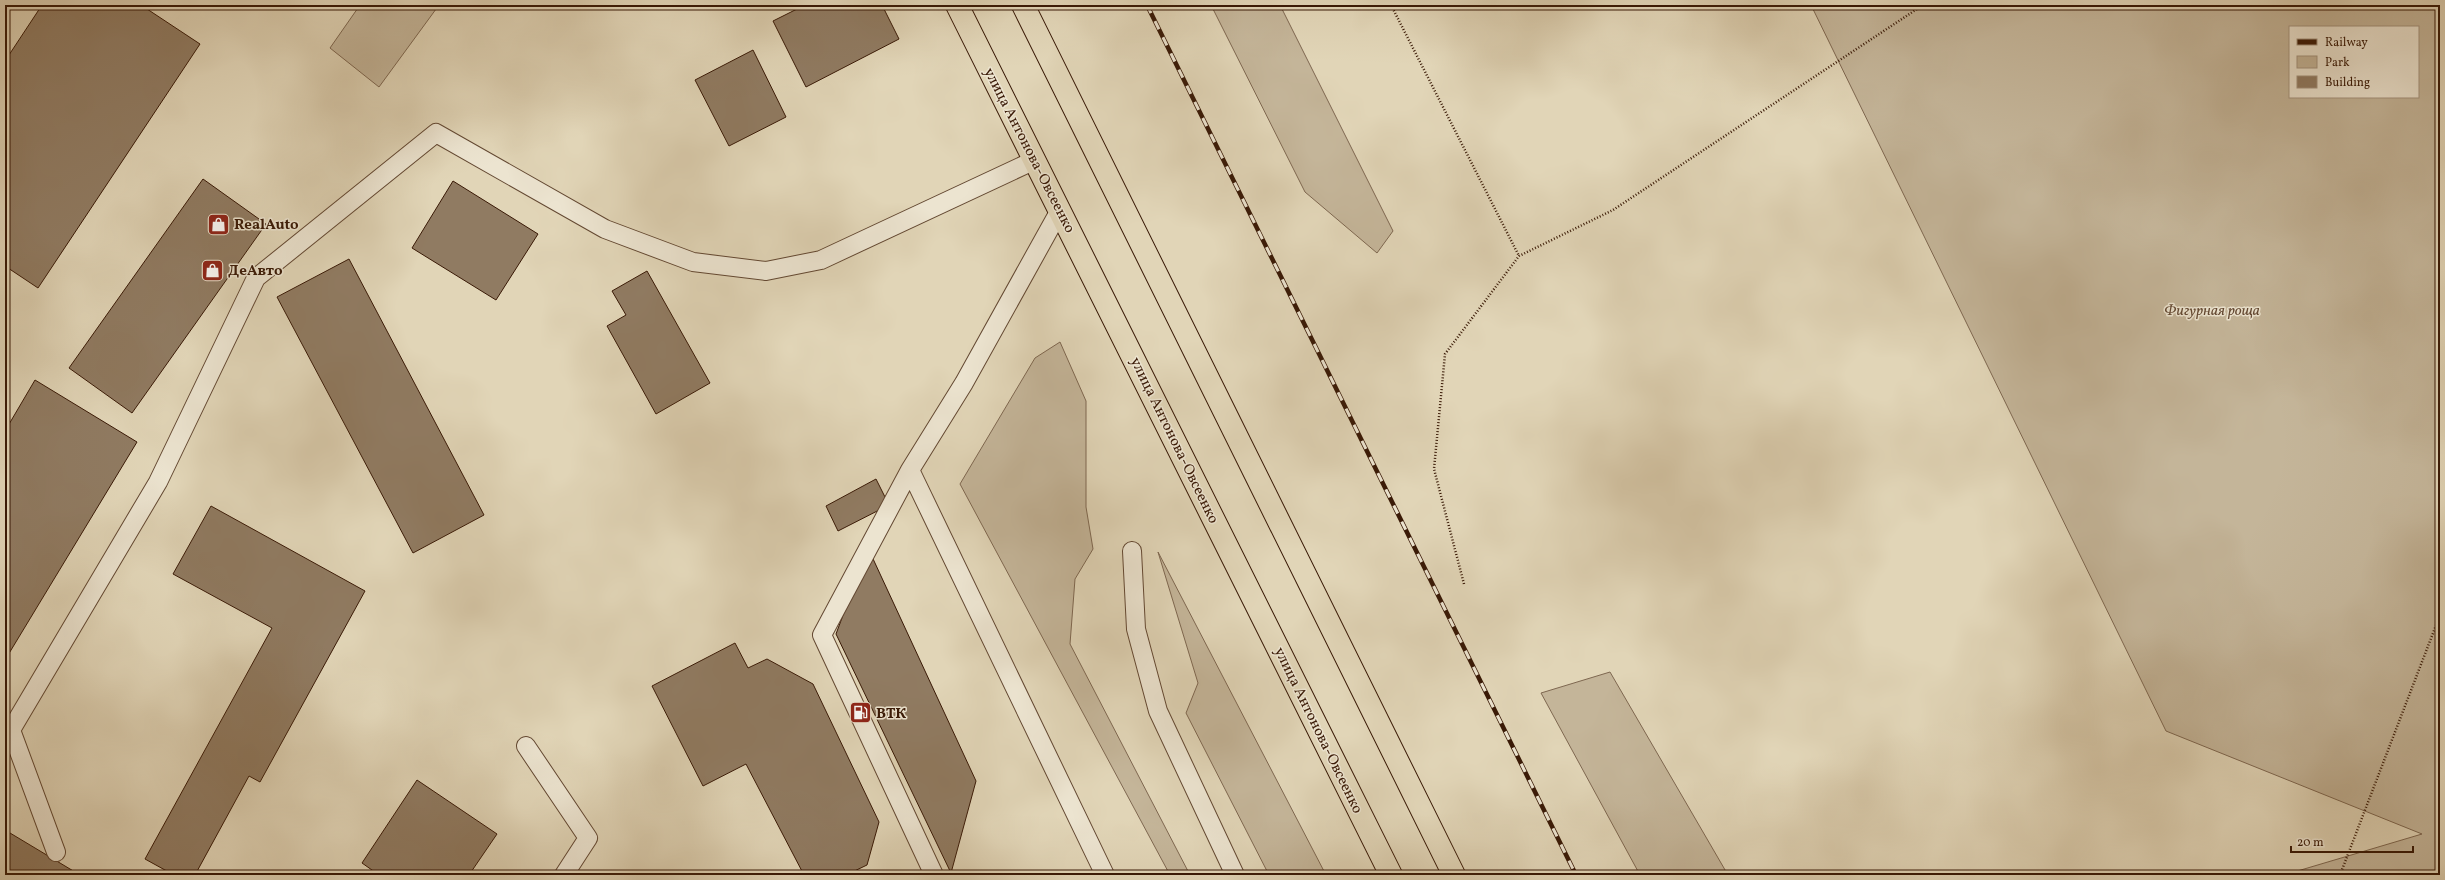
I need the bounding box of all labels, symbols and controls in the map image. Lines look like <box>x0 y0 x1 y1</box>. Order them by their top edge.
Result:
legend <box>2289 26 2419 98</box>
text: Railway <box>2325 35 2368 51</box>
text: Park <box>2325 55 2350 71</box>
street label: улица Антонова-Овсеенко <box>978 64 1080 237</box>
text: Building <box>2325 75 2370 91</box>
shop icon: RealAuto <box>206 211 232 237</box>
place label: RealAuto <box>234 215 299 236</box>
shop icon: ДеАвто <box>200 257 226 283</box>
place label: ДеАвто <box>228 261 283 282</box>
park label: Фигурная роща <box>2164 301 2260 322</box>
street label: улица Антонова-Овсеенко <box>1124 354 1223 528</box>
street label: улица Антонова-Овсеенко <box>1268 644 1367 818</box>
fuel station icon: ВТК <box>848 700 874 726</box>
place label: ВТК <box>876 704 906 725</box>
scale bar <box>2291 828 2413 854</box>
text: 20 m <box>2297 835 2324 851</box>

